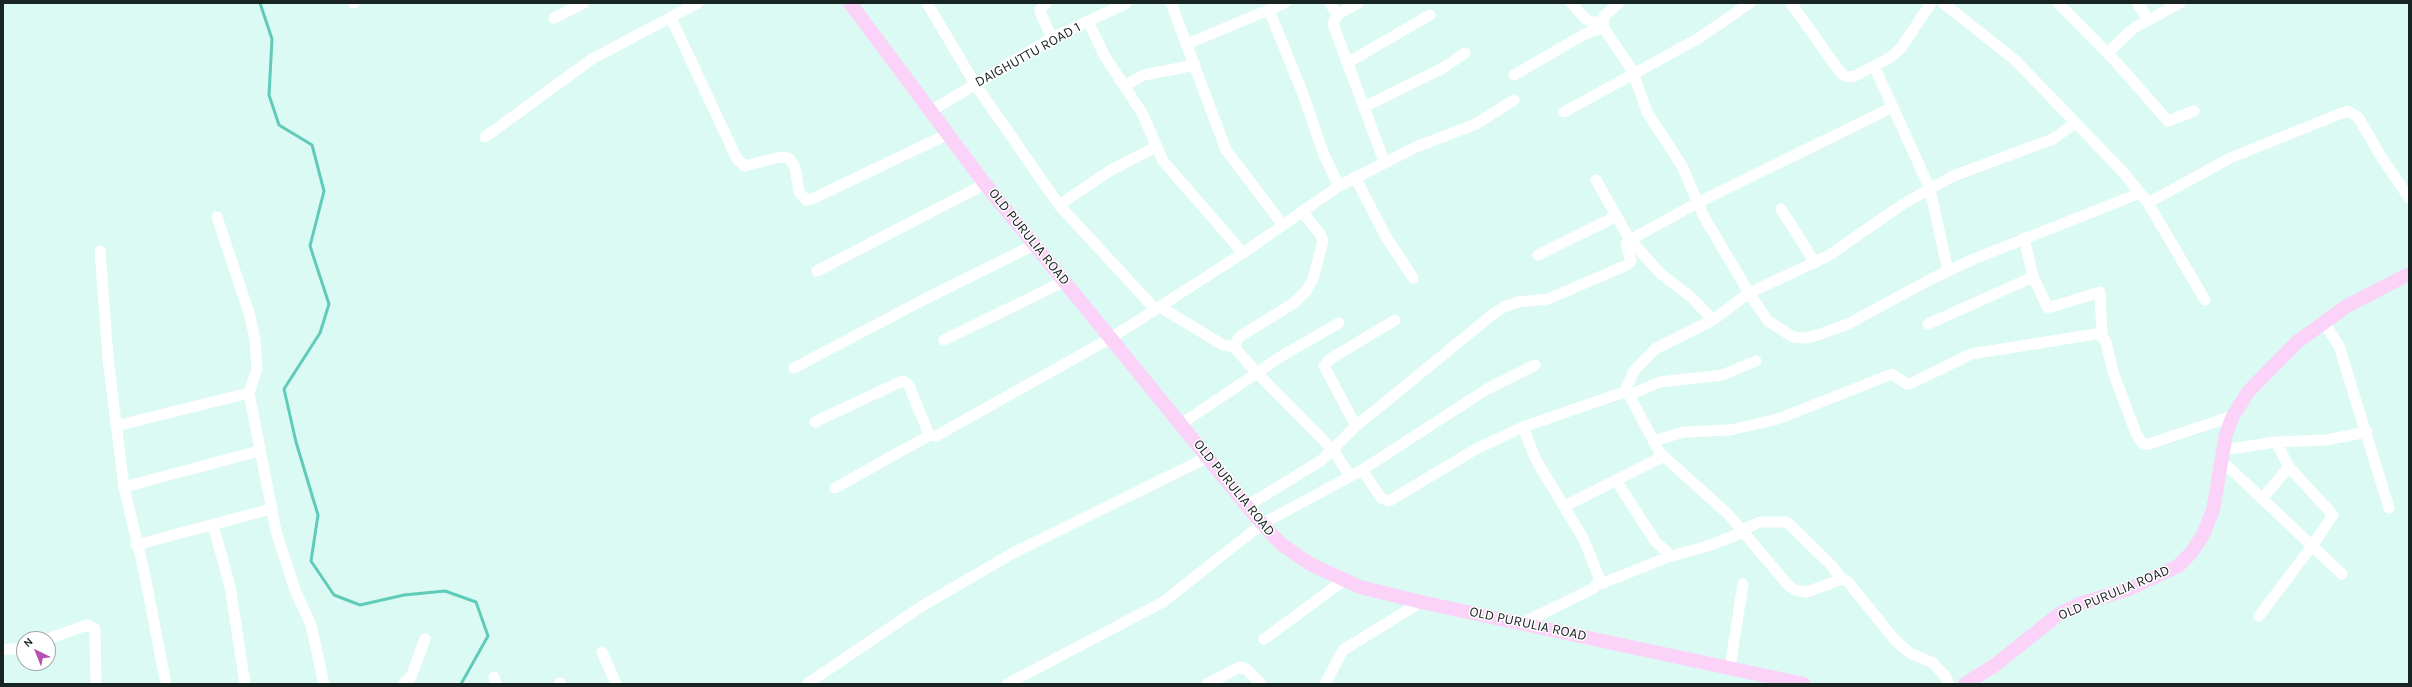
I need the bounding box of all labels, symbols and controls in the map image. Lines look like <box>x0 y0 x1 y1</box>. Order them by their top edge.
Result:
street label: DAIGHUTTU ROAD 1 <box>972 19 1084 91</box>
street label: OLD PURULIA ROAD <box>985 185 1073 289</box>
street label: OLD PURULIA ROAD <box>1190 436 1278 540</box>
street label: OLD PURULIA ROAD <box>2056 562 2172 624</box>
street label: OLD PURULIA ROAD <box>1468 603 1588 645</box>
north arrow <box>16 631 56 671</box>
text: N <box>21 635 35 650</box>

